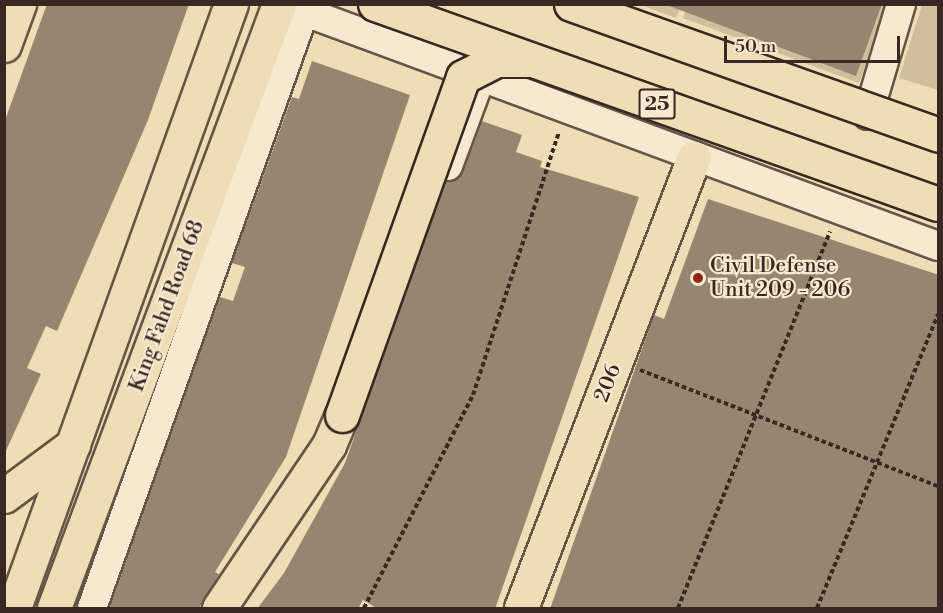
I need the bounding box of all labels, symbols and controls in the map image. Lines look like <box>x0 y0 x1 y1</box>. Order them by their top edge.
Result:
scale bar <box>727 24 902 62</box>
text: 50 m <box>735 35 776 58</box>
road number: 25 <box>638 87 676 121</box>
street label: King Fahd Road 68 <box>124 217 210 395</box>
place label: Civil Defense Unit 209 - 206 <box>710 253 850 303</box>
marker: Civil Defense Unit 209 - 206 <box>691 271 705 285</box>
street label: 206 <box>589 360 627 406</box>

